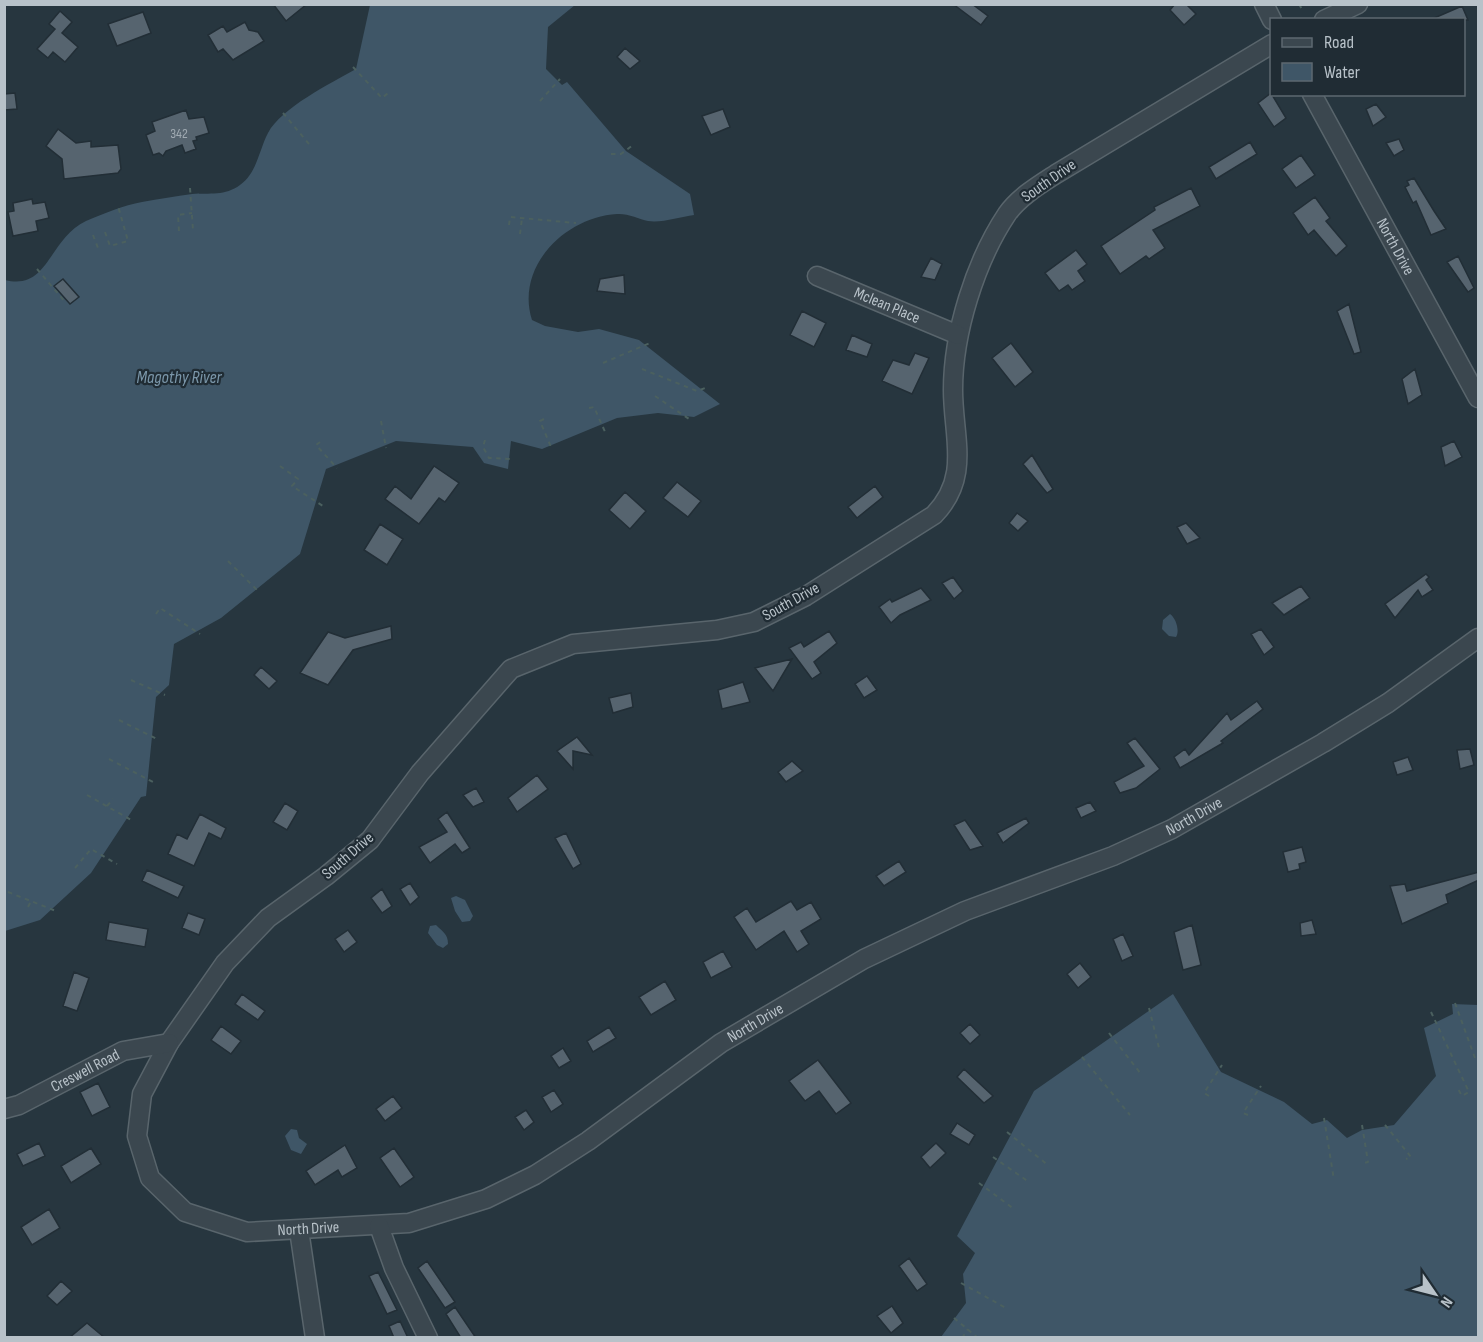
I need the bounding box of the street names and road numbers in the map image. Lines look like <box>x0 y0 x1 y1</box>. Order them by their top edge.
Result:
street label: South Drive <box>1018 155 1080 207</box>
street label: North Drive <box>1372 215 1419 278</box>
street label: Mclean Place <box>851 283 923 328</box>
street label: South Drive <box>759 579 823 625</box>
street label: North Drive <box>1163 793 1226 840</box>
street label: South Drive <box>318 828 378 884</box>
street label: North Drive <box>724 999 787 1047</box>
street label: Creswell Road <box>48 1045 123 1096</box>
street label: North Drive <box>277 1217 340 1240</box>

